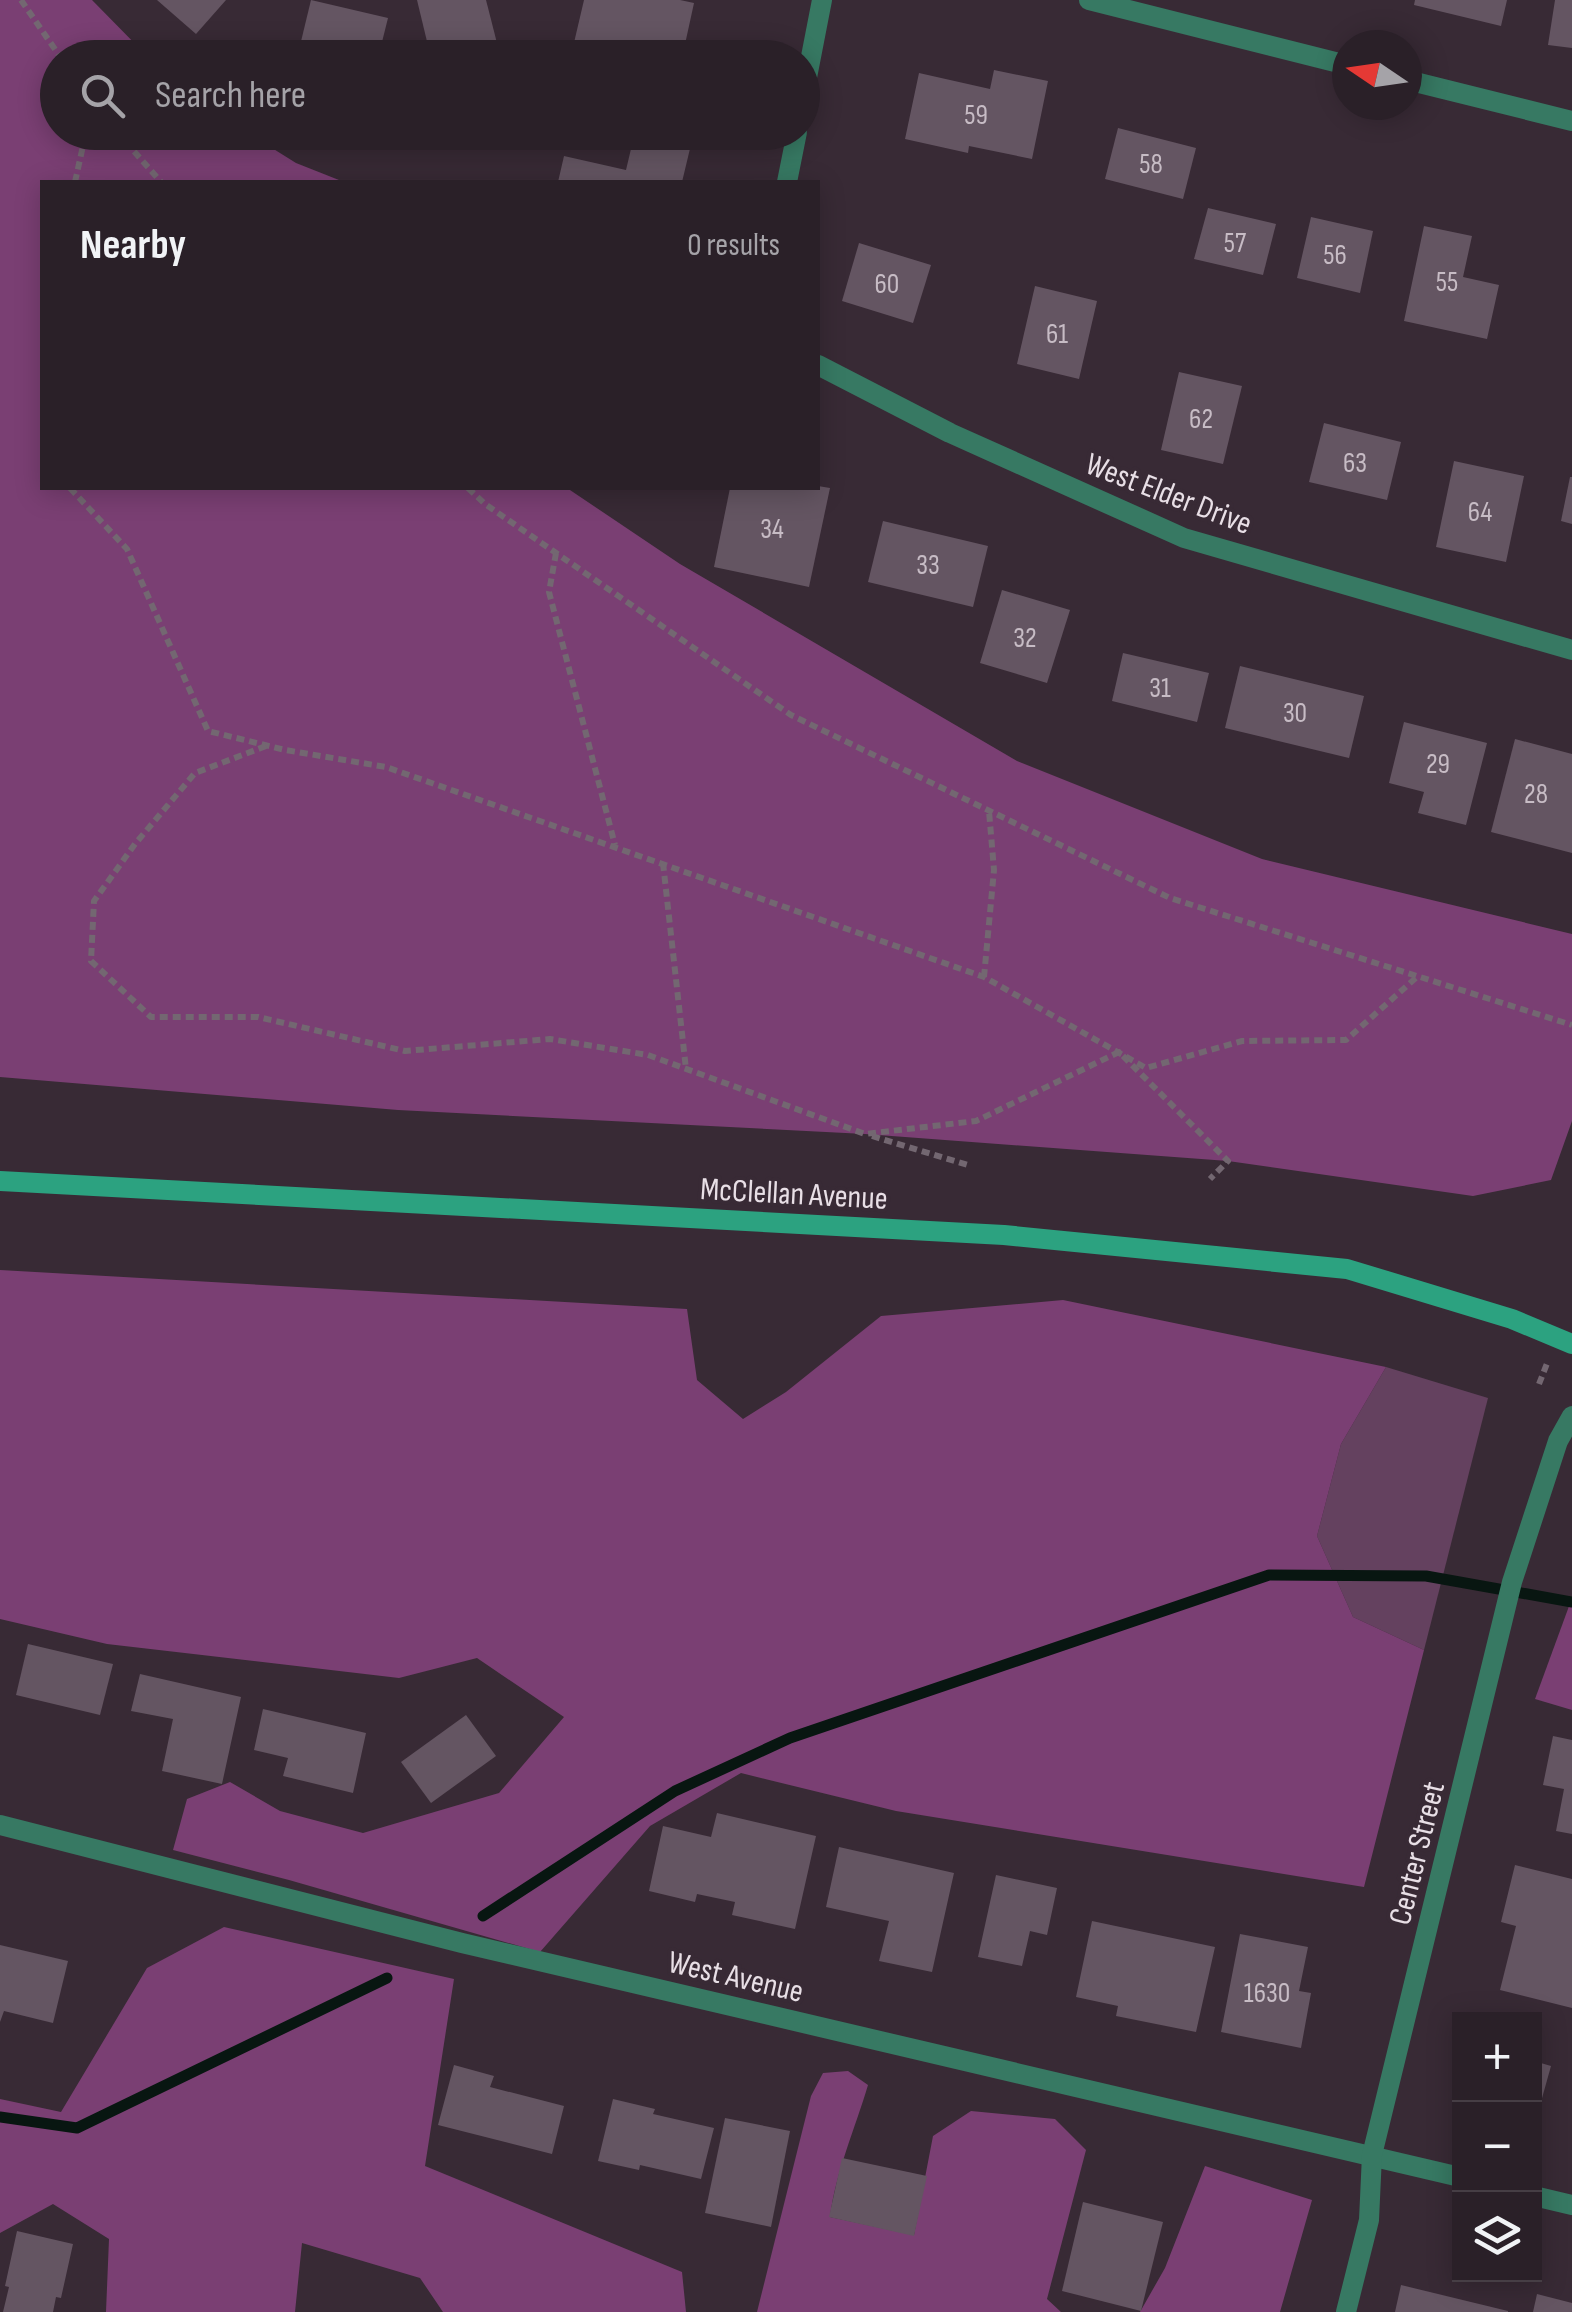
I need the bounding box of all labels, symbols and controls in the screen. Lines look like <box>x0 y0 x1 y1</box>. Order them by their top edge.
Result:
north arrow <box>1332 30 1422 120</box>
search box <box>40 40 820 150</box>
icon: search <box>75 68 130 123</box>
text: Search here <box>155 73 306 118</box>
house number: 59 <box>964 99 988 132</box>
house number: 58 <box>1139 148 1163 181</box>
text: Nearby <box>80 220 186 271</box>
text: 0 results <box>687 226 780 265</box>
house number: 57 <box>1224 227 1246 260</box>
house number: 56 <box>1323 239 1347 272</box>
house number: 55 <box>1436 266 1458 299</box>
house number: 60 <box>875 268 899 301</box>
house number: 61 <box>1046 318 1068 351</box>
house number: 62 <box>1189 403 1213 436</box>
street label: West Elder Drive <box>1080 445 1257 544</box>
house number: 63 <box>1343 447 1367 480</box>
house number: 64 <box>1468 496 1493 529</box>
house number: 34 <box>760 513 784 546</box>
house number: 33 <box>916 549 940 582</box>
house number: 32 <box>1013 622 1037 655</box>
house number: 31 <box>1149 672 1171 705</box>
house number: 30 <box>1283 697 1307 730</box>
house number: 29 <box>1426 748 1450 781</box>
house number: 28 <box>1524 778 1548 811</box>
street label: McClellan Avenue <box>699 1170 889 1219</box>
street label: Center Street <box>1381 1778 1454 1929</box>
street label: West Avenue <box>664 1943 807 2012</box>
house number: 1630 <box>1244 1977 1290 2010</box>
map controls <box>1452 2012 1542 2282</box>
button: + <box>1452 2012 1542 2102</box>
button: − <box>1452 2102 1542 2192</box>
button: layers <box>1452 2192 1542 2282</box>

